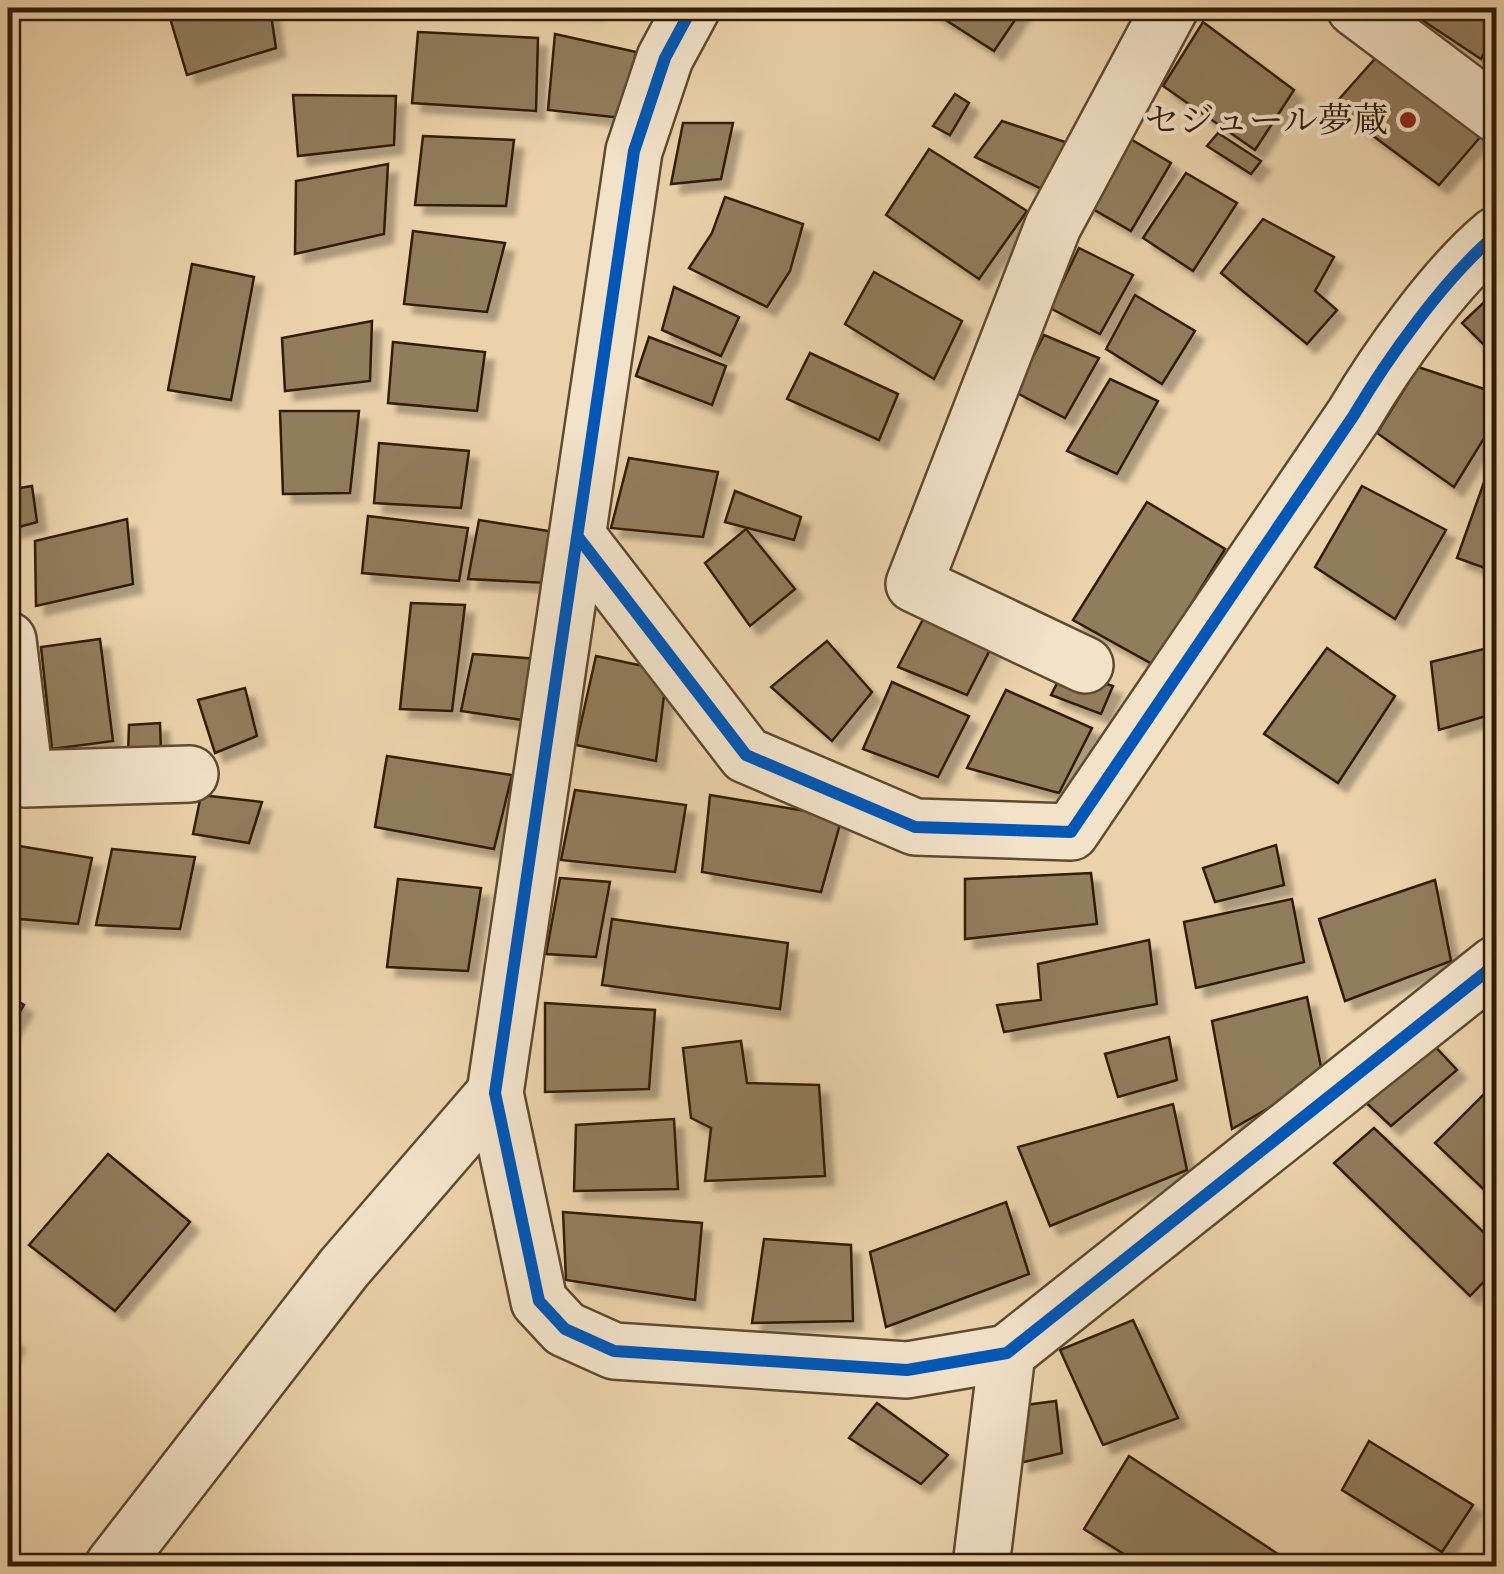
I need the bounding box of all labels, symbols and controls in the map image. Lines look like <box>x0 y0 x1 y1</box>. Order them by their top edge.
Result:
place label: セジュール夢蔵 <box>1144 96 1388 144</box>
marker: セジュール夢蔵 <box>1397 109 1419 131</box>

